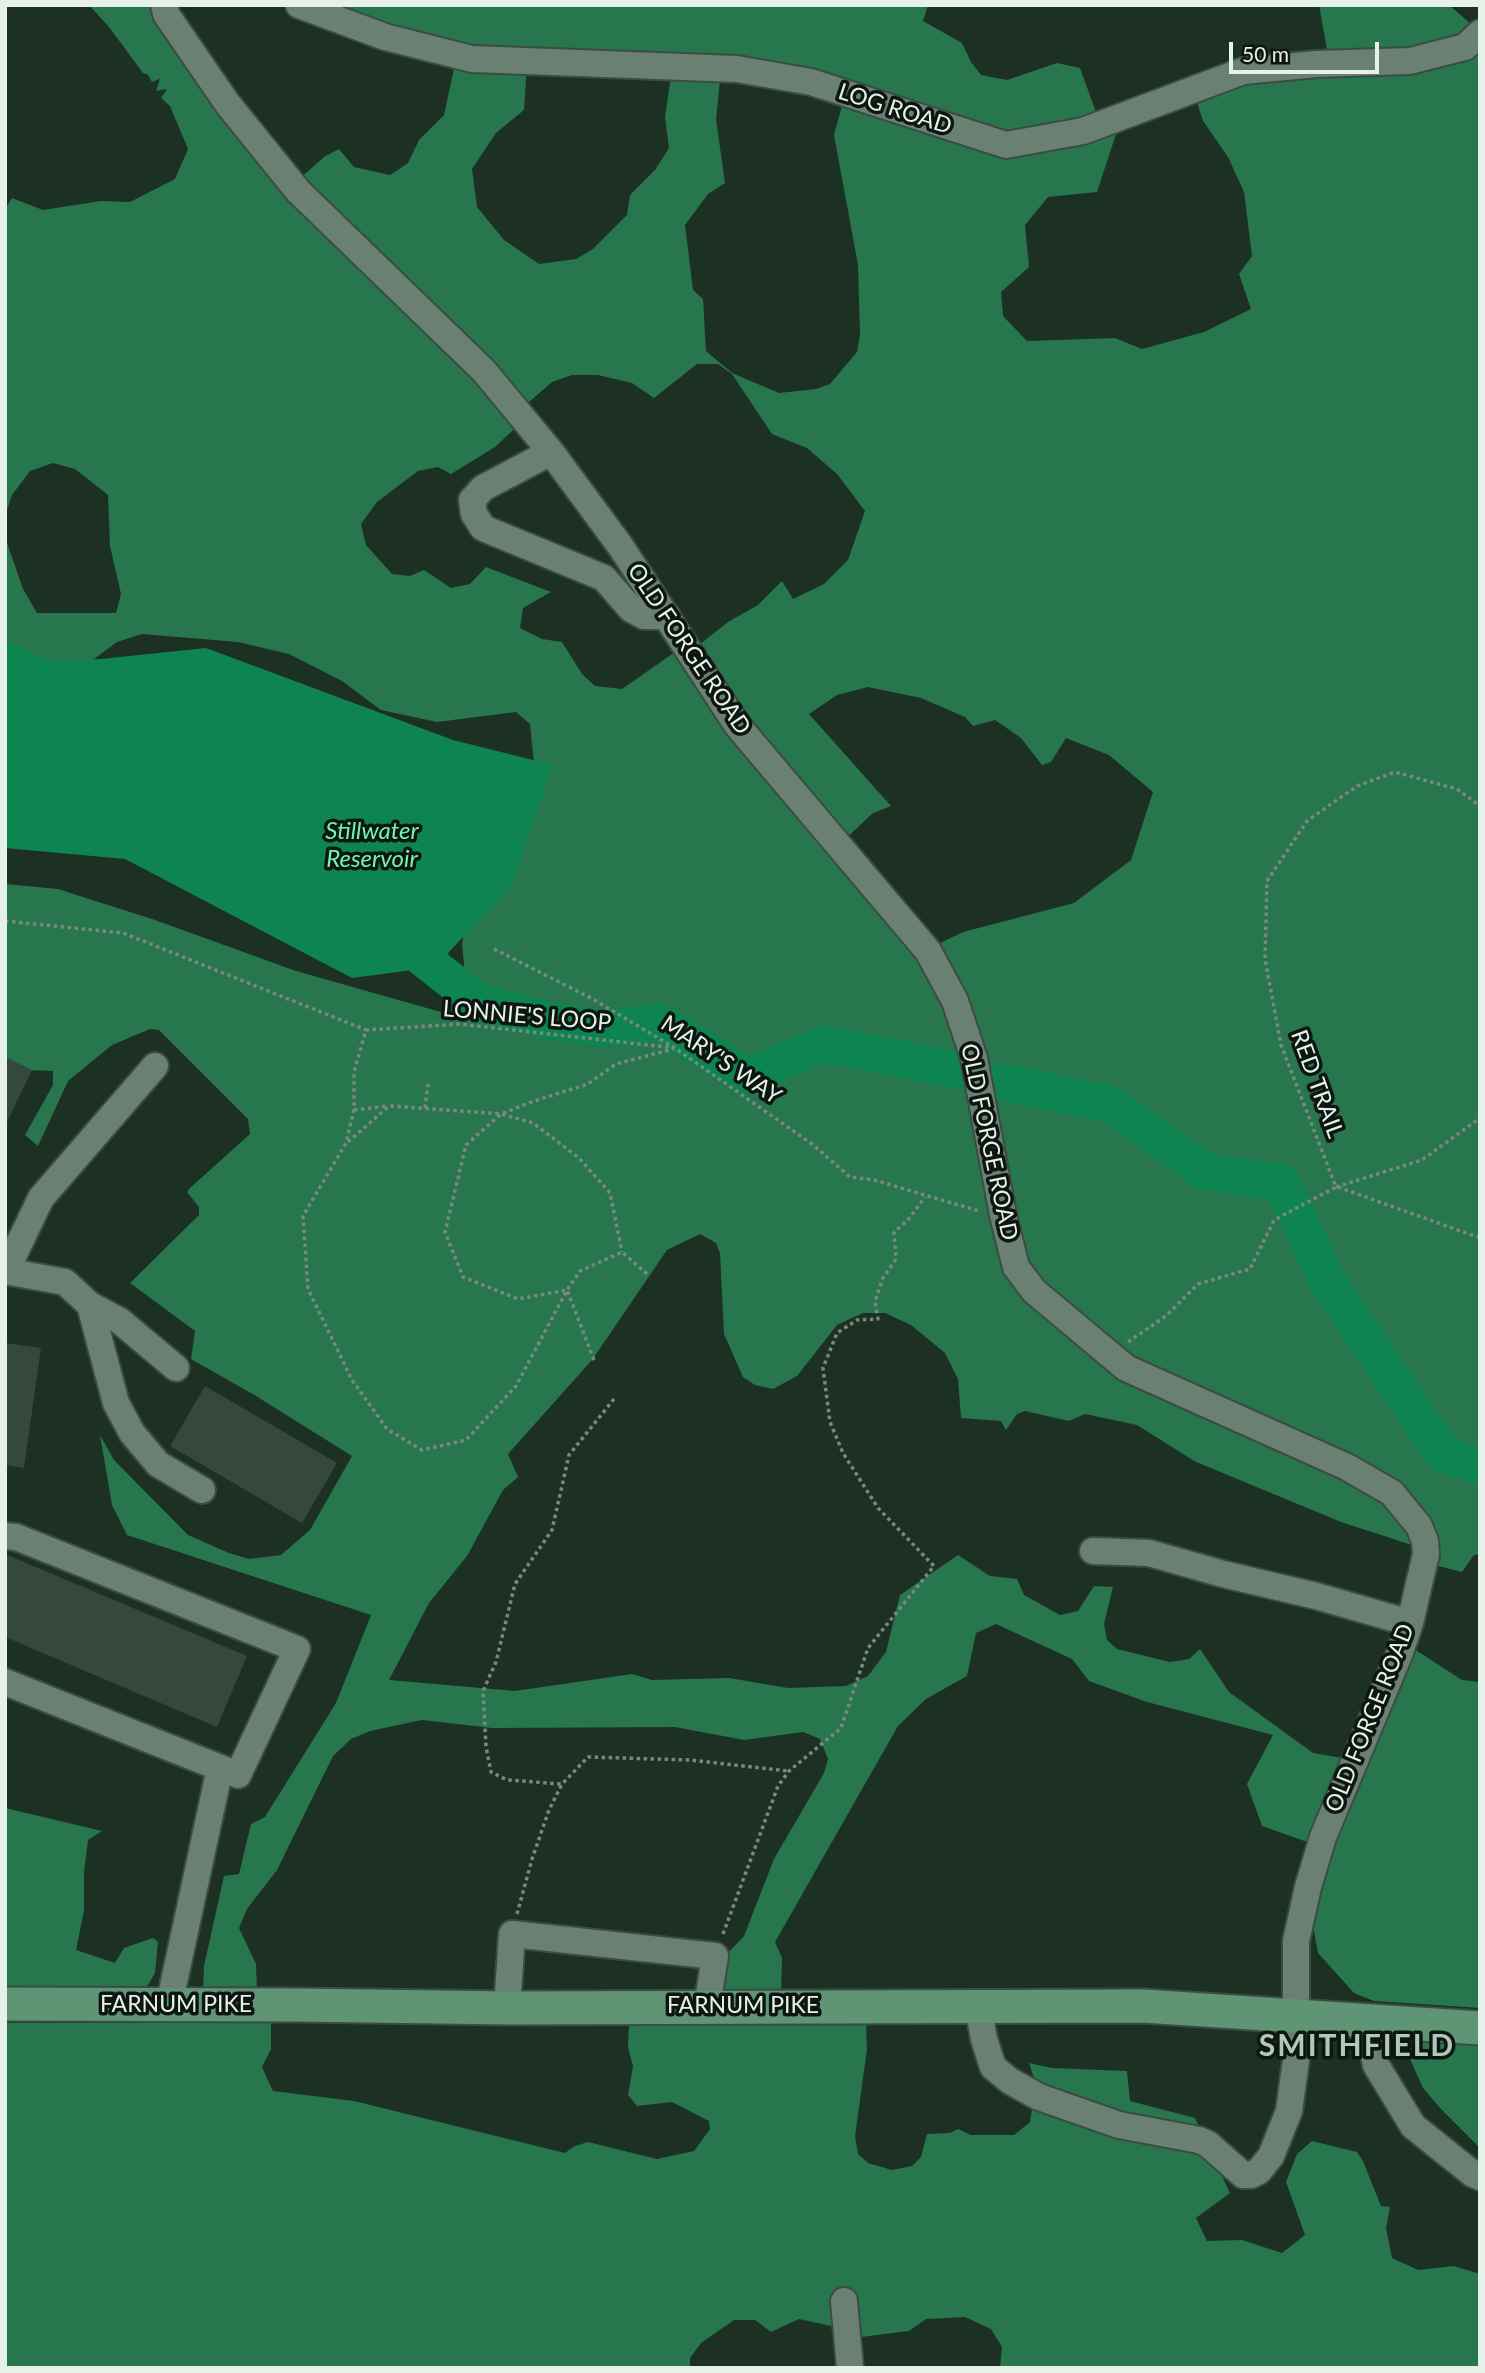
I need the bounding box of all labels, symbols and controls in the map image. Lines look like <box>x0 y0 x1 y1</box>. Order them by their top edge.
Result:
scale bar <box>1233 28 1384 72</box>
text: 50 m <box>1242 41 1289 66</box>
street label: LOG ROAD <box>835 78 955 140</box>
street label: OLD FORGE ROAD <box>622 558 756 740</box>
water label: Stillwater Reservoir <box>325 817 419 873</box>
street label: LONNIE'S LOOP <box>442 995 612 1037</box>
street label: MARY'S WAY <box>656 1010 786 1110</box>
street label: RED TRAIL <box>1285 1026 1349 1142</box>
street label: OLD FORGE ROAD <box>955 1041 1023 1243</box>
street label: OLD FORGE ROAD <box>1320 1620 1420 1816</box>
street label: FARNUM PIKE <box>100 1991 252 2019</box>
street label: FARNUM PIKE <box>667 1992 819 2020</box>
district label: SMITHFIELD <box>1260 2028 1454 2064</box>

